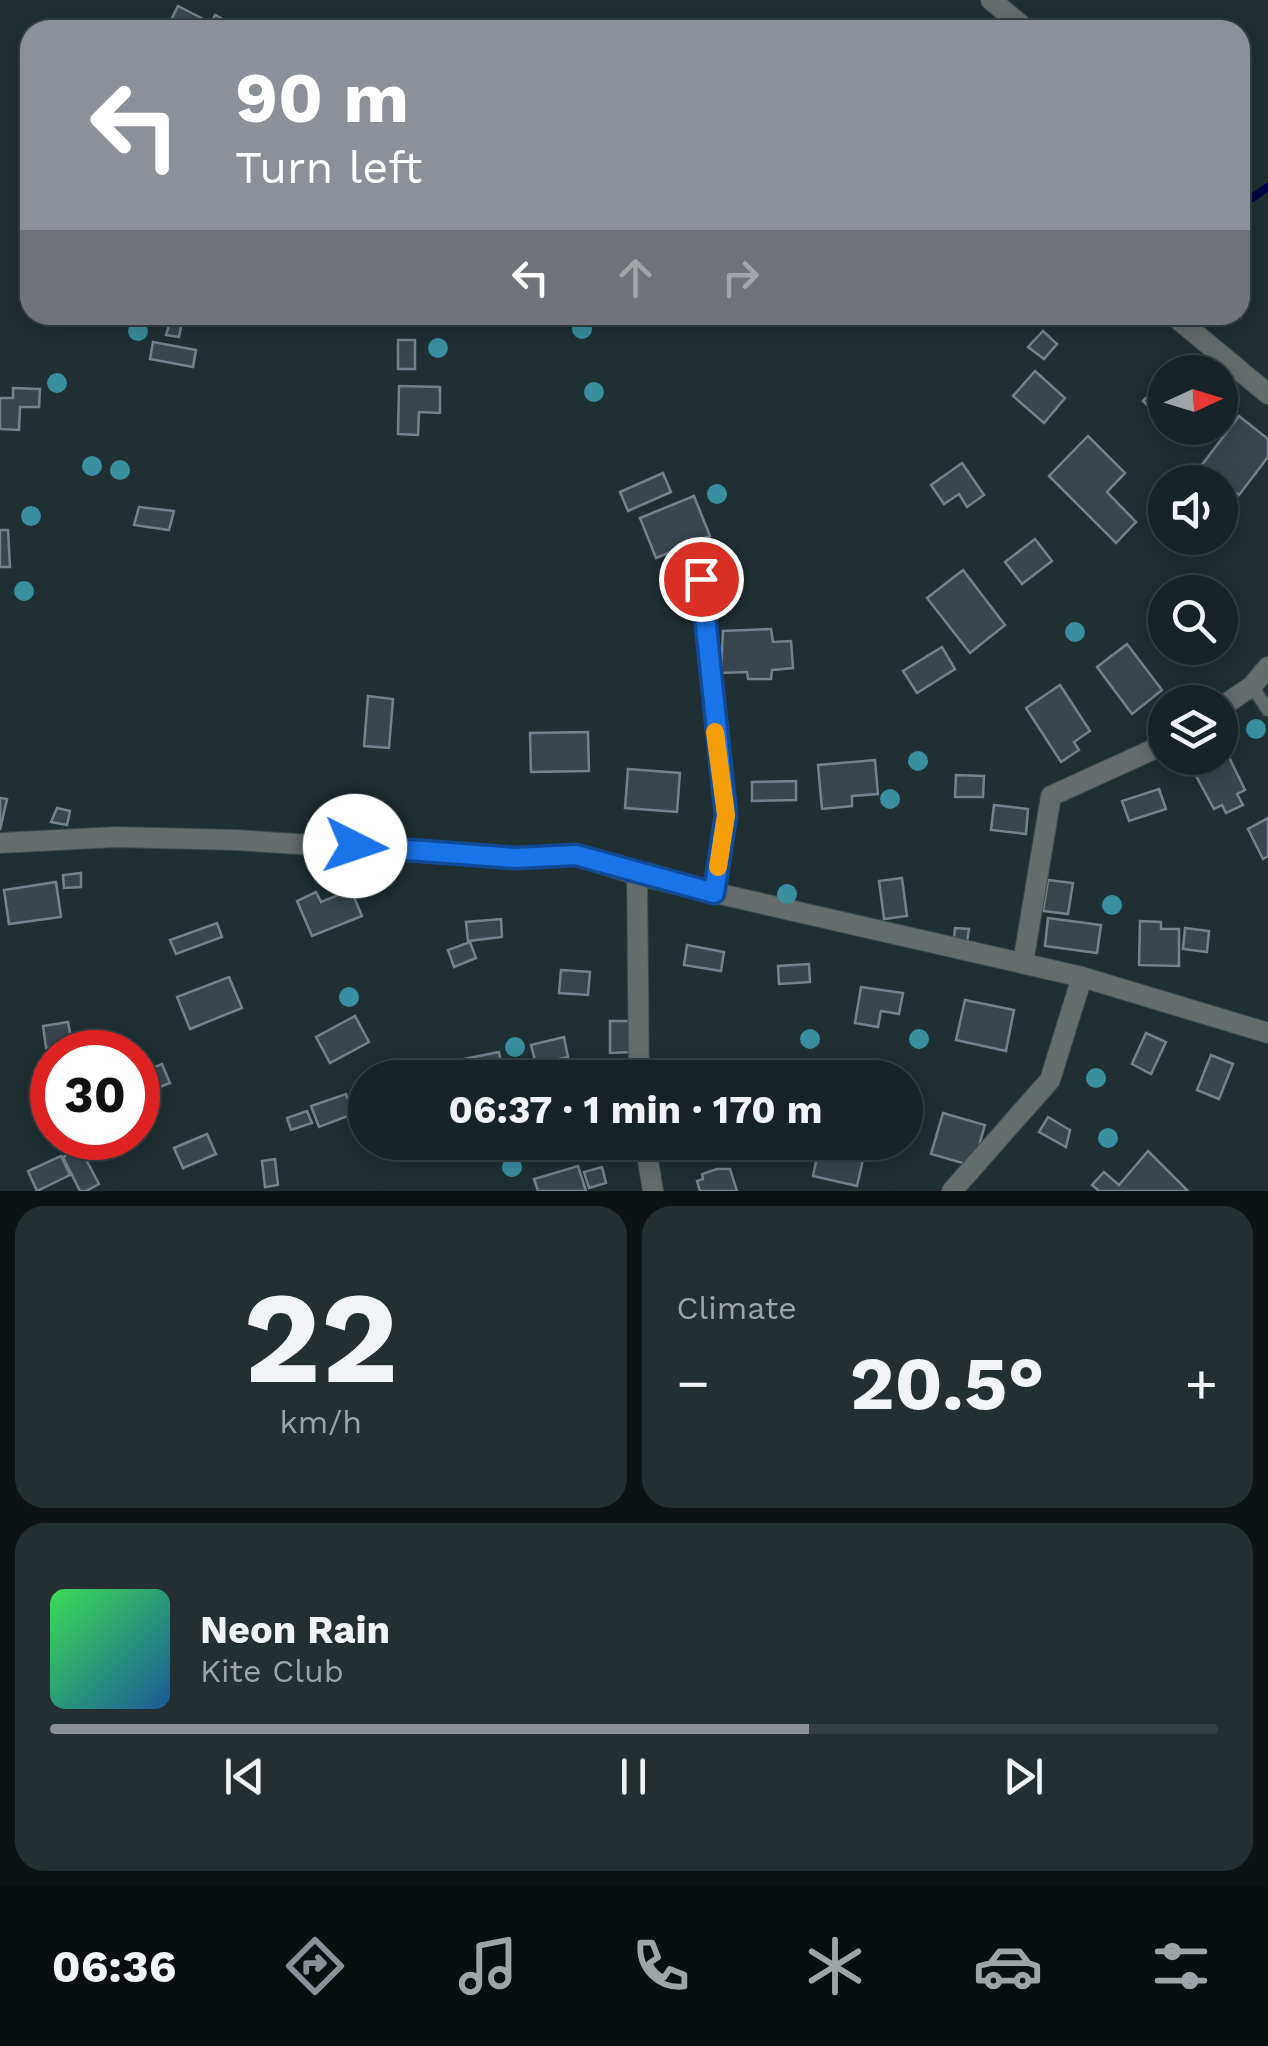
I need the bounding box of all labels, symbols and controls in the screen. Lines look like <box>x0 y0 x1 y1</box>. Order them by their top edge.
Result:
text: 90 m <box>235 57 409 139</box>
icon: left <box>70 60 200 190</box>
text: Turn left <box>235 141 422 194</box>
icon: left <box>503 250 558 305</box>
icon: ahead <box>608 250 663 305</box>
icon: right <box>713 250 768 305</box>
north arrow <box>1148 355 1238 445</box>
map controls <box>1148 355 1238 775</box>
button: sound <box>1148 465 1238 555</box>
pin <box>659 537 744 622</box>
icon: arrive <box>674 552 729 607</box>
button: search <box>1148 575 1238 665</box>
button: layers <box>1148 685 1238 775</box>
position arrow <box>303 794 407 898</box>
speed limit sign: 30 <box>30 1030 160 1160</box>
text: 06:37 · 1 min · 170 m <box>449 1088 822 1132</box>
text: 22 <box>243 1261 398 1414</box>
text: Climate <box>677 1289 797 1327</box>
text: 20.5° <box>850 1339 1045 1427</box>
text: − <box>677 1351 710 1415</box>
text: + <box>1185 1351 1218 1415</box>
text: km/h <box>280 1403 362 1441</box>
text: Neon Rain <box>200 1608 390 1652</box>
text: Kite Club <box>200 1652 344 1690</box>
icon: previous <box>217 1749 272 1804</box>
icon: pause <box>606 1749 661 1804</box>
icon: next <box>996 1749 1051 1804</box>
icon: directions <box>280 1931 350 2001</box>
icon: music <box>453 1931 523 2001</box>
icon: phone <box>626 1931 696 2001</box>
icon: climate <box>800 1931 870 2001</box>
icon: car <box>973 1931 1043 2001</box>
icon: filters <box>1146 1931 1216 2001</box>
text: 06:36 <box>52 1940 176 1993</box>

